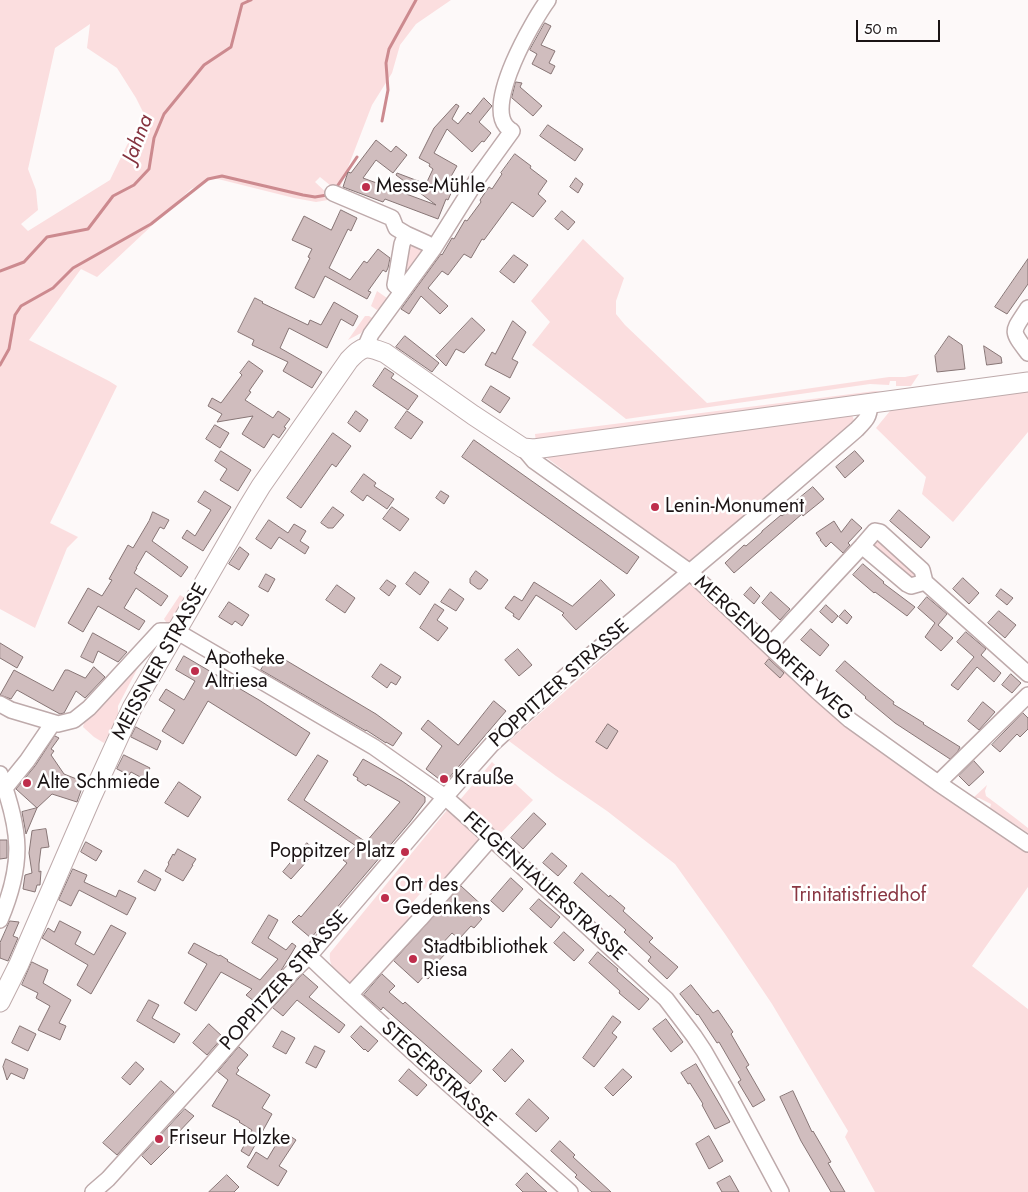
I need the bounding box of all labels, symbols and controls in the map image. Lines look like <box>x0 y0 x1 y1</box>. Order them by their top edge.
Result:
scale bar <box>858 10 942 42</box>
text: 50 m <box>864 18 898 40</box>
water label: Jahna <box>118 111 160 167</box>
place label: Messe-Mühle <box>376 175 485 199</box>
marker: Messe-Mühle <box>360 181 372 193</box>
place label: Lenin-Monument <box>665 495 804 519</box>
marker: Lenin-Monument <box>649 501 661 513</box>
street label: MERGENDORFER WEG <box>689 571 857 727</box>
street label: MEISSNER STRASSE <box>108 580 214 744</box>
street label: POPPITZER STRASSE <box>485 615 635 753</box>
place label: Apotheke Altriesa <box>205 647 285 694</box>
marker: Apotheke Altriesa <box>189 665 201 677</box>
place label: Krauße <box>454 767 514 791</box>
place label: Alte Schmiede <box>37 771 160 795</box>
marker: Krauße <box>438 773 450 785</box>
marker: Alte Schmiede <box>21 777 33 789</box>
street label: FELGENHAUERSTRASSE <box>457 807 631 967</box>
place label: Poppitzer Platz <box>270 840 395 864</box>
marker: Poppitzer Platz <box>399 846 411 858</box>
place label: Ort des Gedenkens <box>395 874 490 921</box>
park label: Trinitatisfriedhof <box>792 884 926 908</box>
marker: Ort des Gedenkens <box>379 892 391 904</box>
street label: POPPITZER STRASSE <box>216 906 354 1056</box>
place label: Stadtbibliothek Riesa <box>423 936 548 983</box>
marker: Stadtbibliothek Riesa <box>407 953 419 965</box>
street label: STEGERSTRASSE <box>376 1017 500 1133</box>
place label: Friseur Holzke <box>169 1127 290 1151</box>
marker: Friseur Holzke <box>153 1133 165 1145</box>

